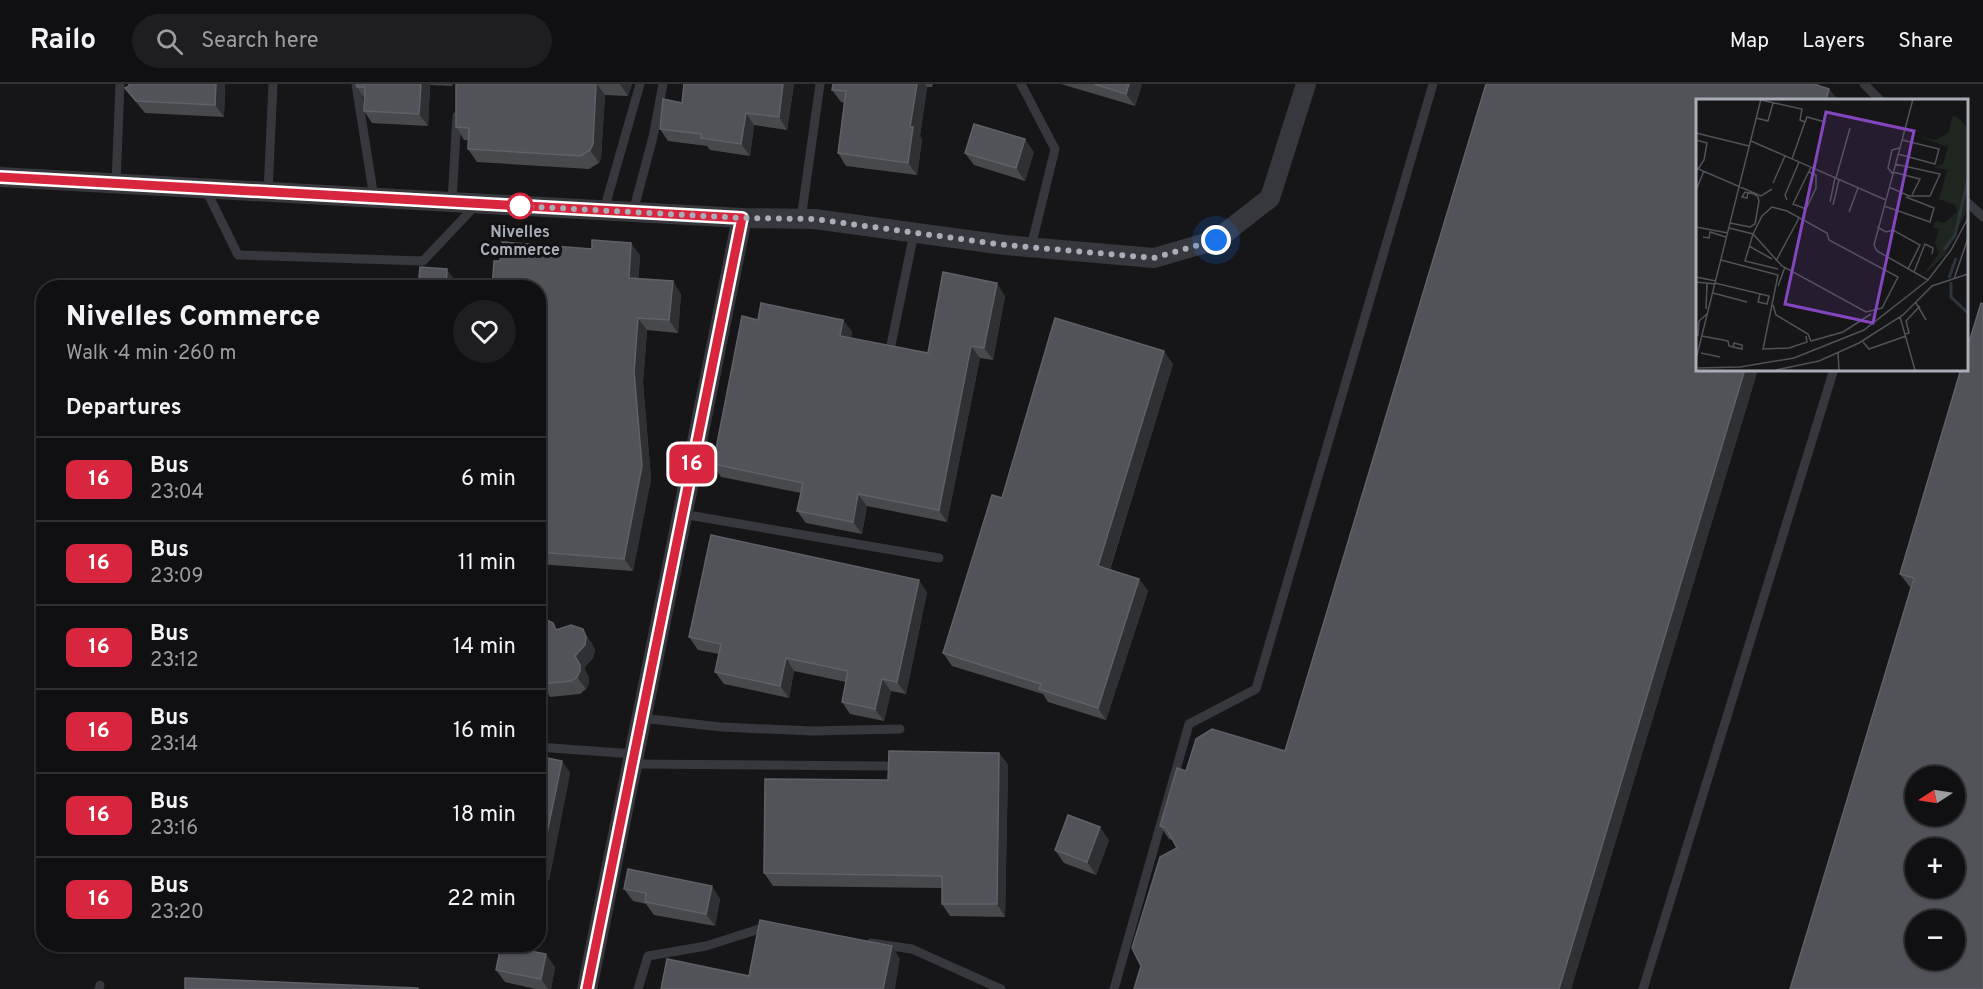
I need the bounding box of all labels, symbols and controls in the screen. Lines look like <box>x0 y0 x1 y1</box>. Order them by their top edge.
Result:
search box <box>132 14 552 68</box>
text: Railo <box>30 23 96 59</box>
icon: search <box>153 25 186 58</box>
text: Search here <box>201 28 319 55</box>
text: Map <box>1730 28 1769 55</box>
text: Layers <box>1802 28 1865 55</box>
text: Share <box>1898 28 1953 55</box>
inset map <box>1696 99 1968 370</box>
marker: Nivelles Commerce <box>507 193 533 219</box>
place label: Nivelles Commerce <box>480 223 560 261</box>
your location <box>1201 225 1231 255</box>
text: Nivelles Commerce <box>66 300 320 336</box>
button: heart <box>453 300 516 363</box>
text: Walk · 4 min · 260 m <box>66 341 237 367</box>
text: Departures <box>66 395 182 422</box>
line badge: 16 <box>665 444 719 484</box>
text: 16 <box>681 451 703 478</box>
text: Bus <box>150 453 189 480</box>
text: 16 <box>88 466 110 493</box>
text: 6 min <box>461 466 516 493</box>
text: 23:04 <box>150 480 204 506</box>
text: Bus <box>150 537 189 564</box>
text: 16 <box>88 550 110 577</box>
text: 11 min <box>458 550 516 577</box>
text: 23:09 <box>150 564 204 590</box>
text: Bus <box>150 621 189 648</box>
text: 16 <box>88 634 110 661</box>
text: 14 min <box>453 634 516 661</box>
text: 23:12 <box>150 648 198 674</box>
text: Bus <box>150 705 189 732</box>
text: 16 <box>88 718 110 745</box>
text: 16 min <box>453 718 516 745</box>
text: 23:14 <box>150 732 198 758</box>
north arrow <box>1905 766 1965 826</box>
map controls <box>1905 766 1965 970</box>
text: Bus <box>150 789 189 816</box>
text: 16 <box>88 802 110 829</box>
text: 18 min <box>453 802 516 829</box>
text: 23:16 <box>150 816 198 842</box>
button: + <box>1905 838 1965 898</box>
text: Bus <box>150 873 189 900</box>
text: 16 <box>88 886 110 913</box>
text: 22 min <box>447 886 516 913</box>
text: 23:20 <box>150 900 204 926</box>
button: − <box>1905 910 1965 970</box>

